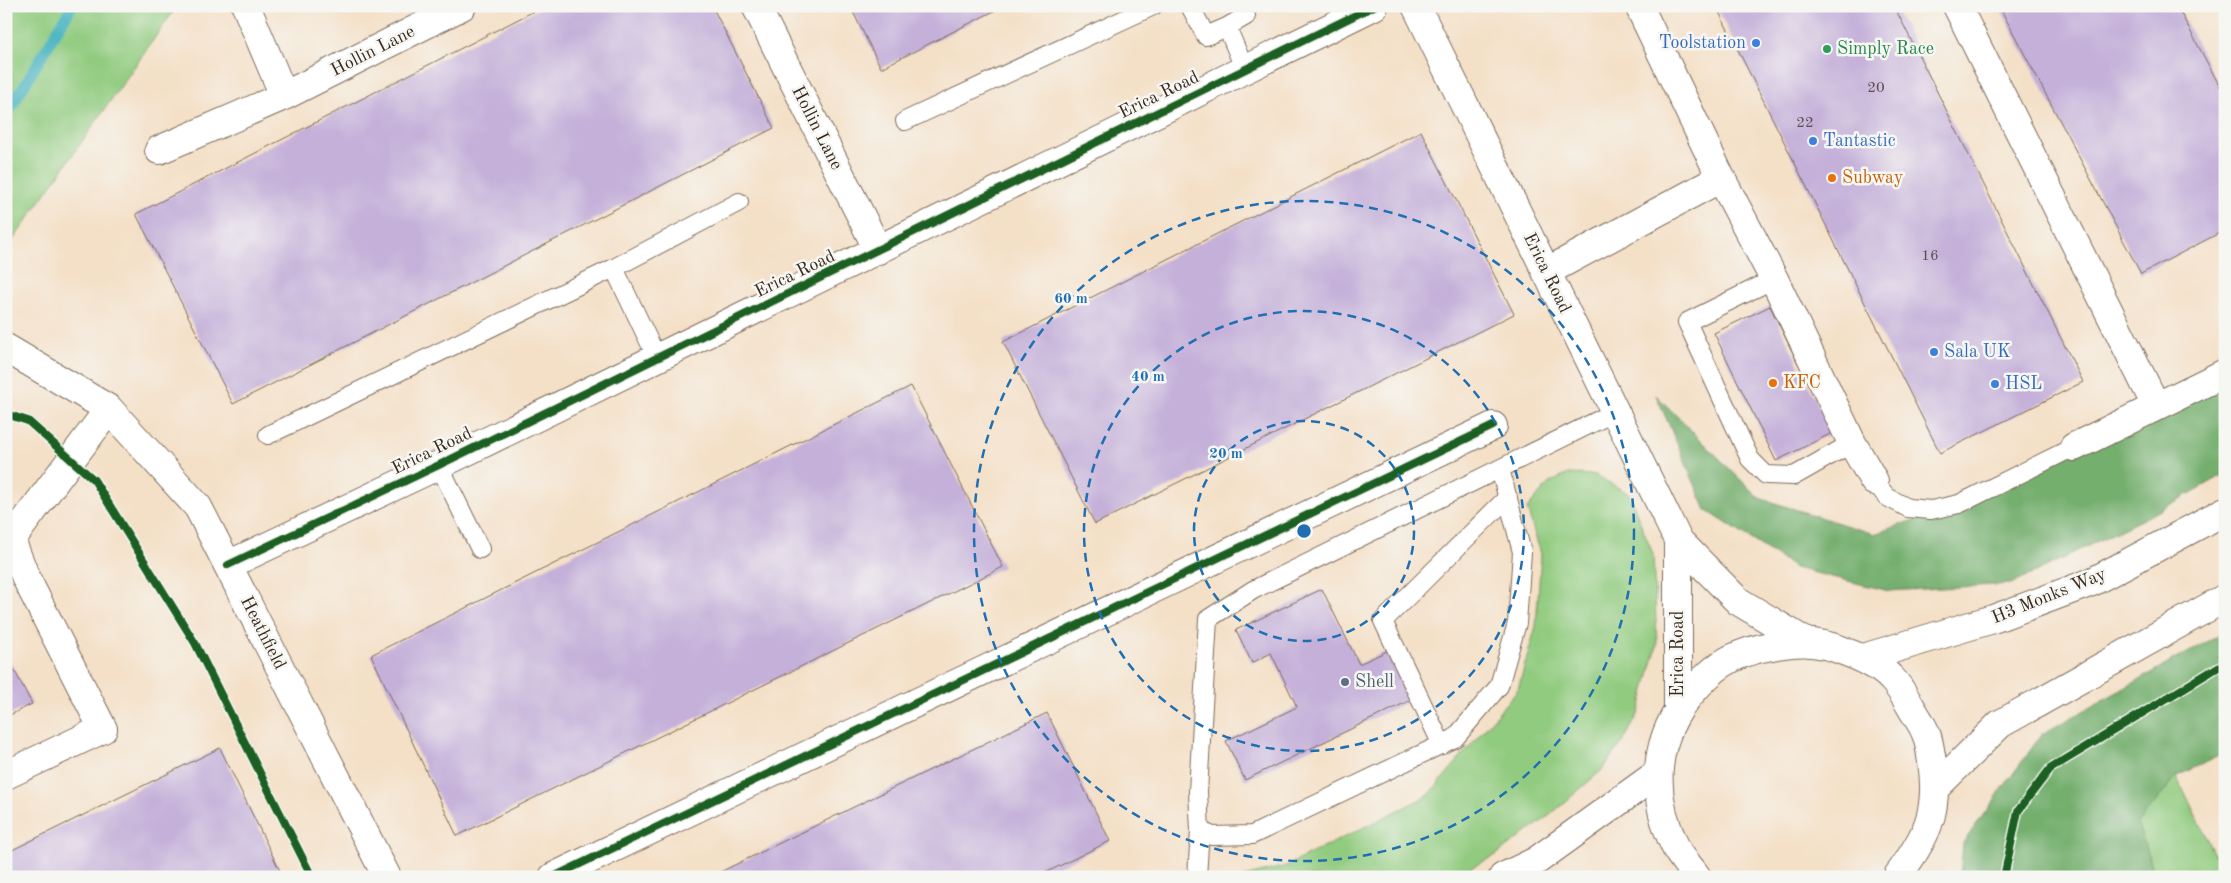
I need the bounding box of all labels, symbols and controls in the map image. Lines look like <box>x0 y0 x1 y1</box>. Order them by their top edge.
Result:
street label: Hollin Lane <box>328 22 418 80</box>
place label: Toolstation <box>1659 34 1746 52</box>
marker: Toolstation <box>1750 37 1762 49</box>
place label: Simply Race <box>1837 40 1934 58</box>
marker: Simply Race <box>1821 43 1833 55</box>
street label: Erica Road <box>1116 68 1202 122</box>
house number: 20 <box>1867 81 1885 96</box>
street label: Hollin Lane <box>788 83 846 173</box>
house number: 22 <box>1796 116 1814 131</box>
place label: Tantastic <box>1823 132 1896 150</box>
marker: Tantastic <box>1807 135 1819 147</box>
place label: Subway <box>1842 169 1904 187</box>
marker: Subway <box>1826 172 1838 184</box>
street label: Erica Road <box>1520 230 1574 316</box>
street label: Erica Road <box>752 247 838 301</box>
house number: 16 <box>1921 249 1939 264</box>
text: 60 m <box>1054 292 1088 307</box>
place label: Sala UK <box>1944 343 2011 361</box>
marker: Sala UK <box>1928 346 1940 358</box>
text: 40 m <box>1131 370 1165 385</box>
place label: KFC <box>1783 374 1821 392</box>
place label: HSL <box>2005 375 2042 393</box>
marker: KFC <box>1767 377 1779 389</box>
marker: HSL <box>1989 378 2001 390</box>
street label: Erica Road <box>389 424 475 478</box>
text: 20 m <box>1209 447 1243 462</box>
centre of rings <box>1295 522 1313 540</box>
street label: H3 Monks Way <box>1989 565 2109 627</box>
street label: Heathfield <box>237 593 289 673</box>
street label: Erica Road <box>1669 611 1687 697</box>
place label: Shell <box>1355 673 1394 691</box>
marker: Shell <box>1339 676 1351 688</box>

